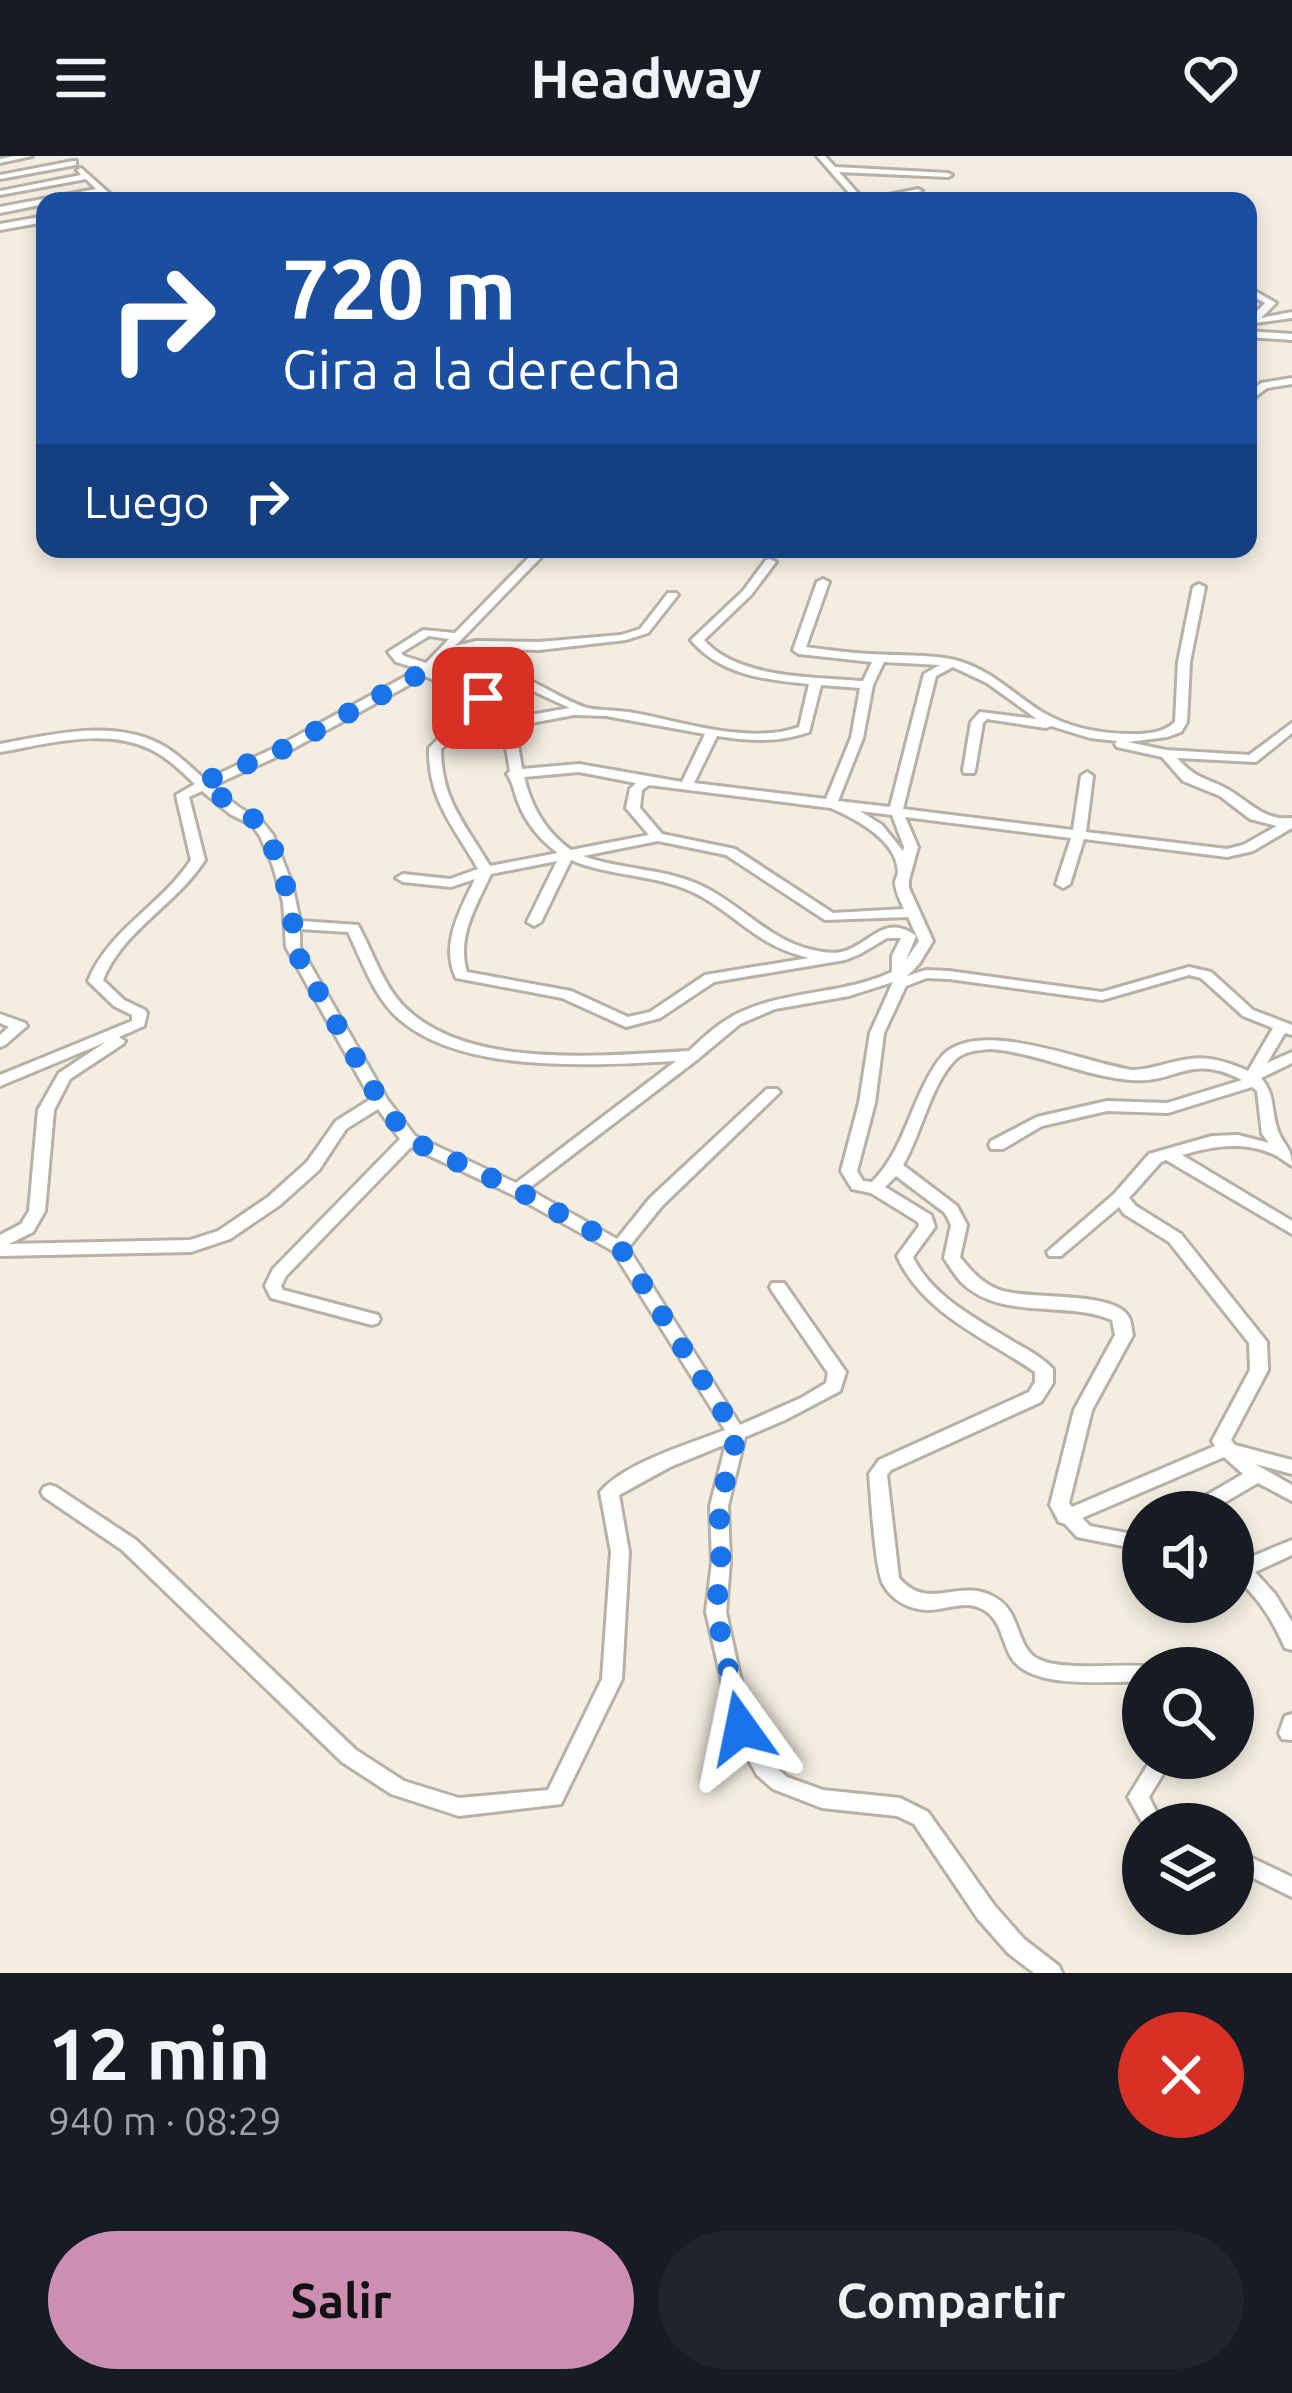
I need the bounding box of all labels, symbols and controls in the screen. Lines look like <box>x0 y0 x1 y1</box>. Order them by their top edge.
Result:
icon: menu <box>48 45 114 111</box>
icon: heart <box>1178 45 1244 111</box>
text: Headway <box>530 48 762 108</box>
icon: right <box>84 240 240 396</box>
text: 720 m <box>282 241 516 335</box>
text: Gira a la derecha <box>282 339 681 399</box>
icon: right <box>234 468 300 534</box>
text: Luego <box>84 476 210 527</box>
pin <box>432 647 534 749</box>
icon: arrive <box>450 665 516 731</box>
map controls <box>1122 1491 1254 1935</box>
button: sound <box>1122 1491 1254 1623</box>
button: search <box>1122 1647 1254 1779</box>
position arrow <box>678 1665 804 1791</box>
button: layers <box>1122 1803 1254 1935</box>
button: close <box>1118 2012 1244 2138</box>
text: 12 min <box>48 2013 270 2094</box>
text: 940 m · 08:29 <box>48 2099 282 2142</box>
button: Salir <box>48 2231 634 2369</box>
button: Compartir <box>658 2231 1244 2369</box>

